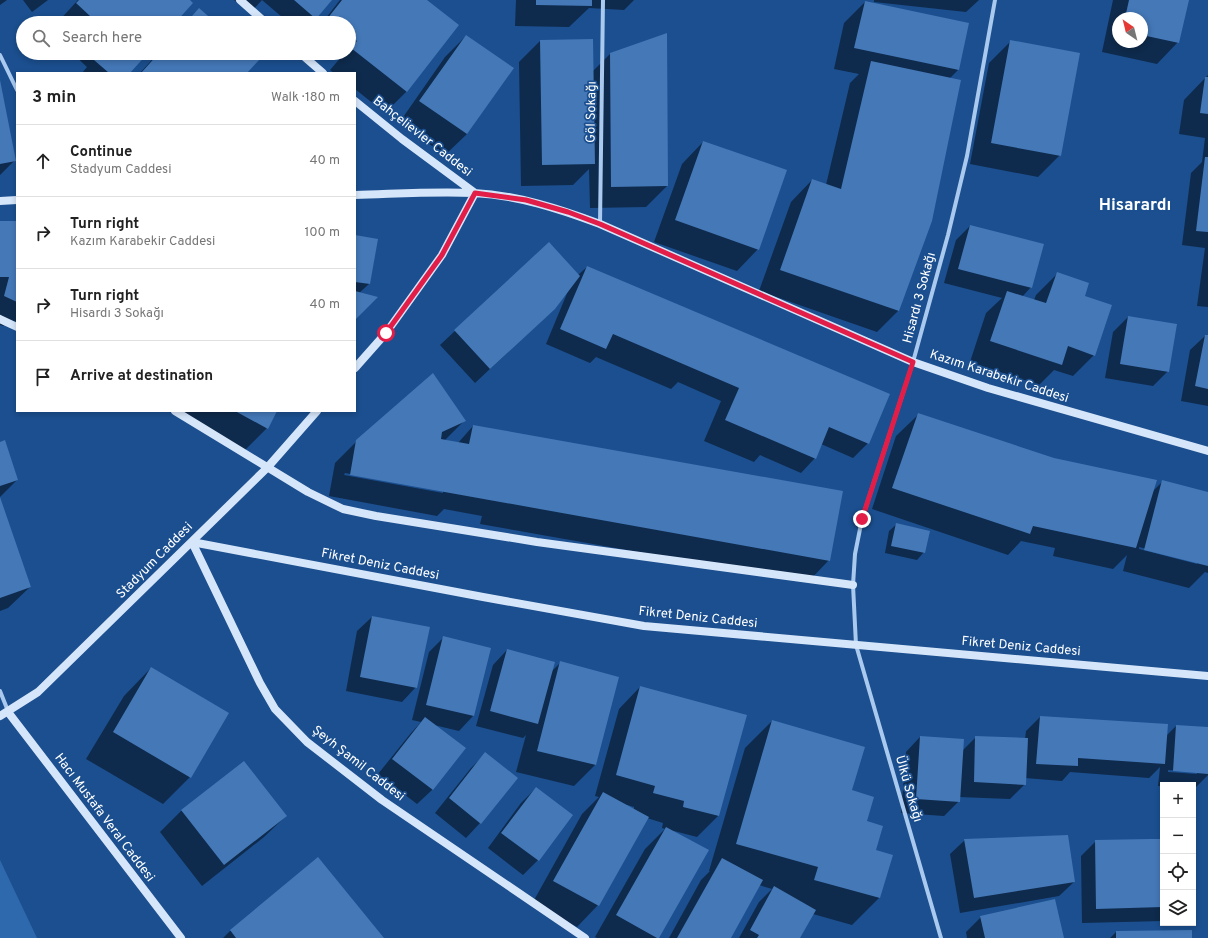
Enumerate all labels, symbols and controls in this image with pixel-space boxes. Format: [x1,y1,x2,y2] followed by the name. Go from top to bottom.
[1112,12,1148,48] north arrow
[16,16,356,60] search box
[30,27,52,49] icon: search
[62,29,142,48] text: Search here
[583,81,601,143] street label: Göl Sokağı
[32,87,76,109] text: 3 min
[271,90,340,106] text: Walk · 180 m
[369,93,475,181] street label: Bahçelievler Caddesi
[70,143,132,162] text: Continue
[32,150,54,172] icon: ahead
[310,153,340,169] text: 40 m
[70,162,171,178] text: Stadyum Caddesi
[1099,195,1171,217] district label: Hisarardı
[70,215,139,234] text: Turn right
[32,222,54,244] icon: right
[304,225,340,241] text: 100 m
[70,234,215,250] text: Kazım Karabekir Caddesi
[900,251,940,345] street label: Hisardı 3 Sokağı
[70,287,139,306] text: Turn right
[32,294,54,316] icon: right
[310,297,340,313] text: 40 m
[70,306,164,322] text: Hisardı 3 Sokağı
[377,324,395,342] route start
[927,347,1071,407] street label: Kazım Karabekir Caddesi
[32,366,54,388] icon: arrive
[70,367,213,386] text: Arrive at destination
[853,510,871,528] route end
[113,519,197,603] street label: Stadyum Caddesi
[320,546,440,584] street label: Fikret Deniz Caddesi
[638,604,758,632] street label: Fikret Deniz Caddesi
[961,634,1081,660] street label: Fikret Deniz Caddesi
[308,723,408,805] street label: Şeyh Şamil Caddesi
[51,751,157,885] street label: Hacı Mustafa Veral Caddesi
[891,753,927,824] street label: Ülkü Sokağı
[1160,782,1196,926] map controls
[1160,782,1196,818] button: +
[1160,818,1196,854] button: −
[1160,854,1196,890] button: locate
[1160,890,1196,926] button: layers

